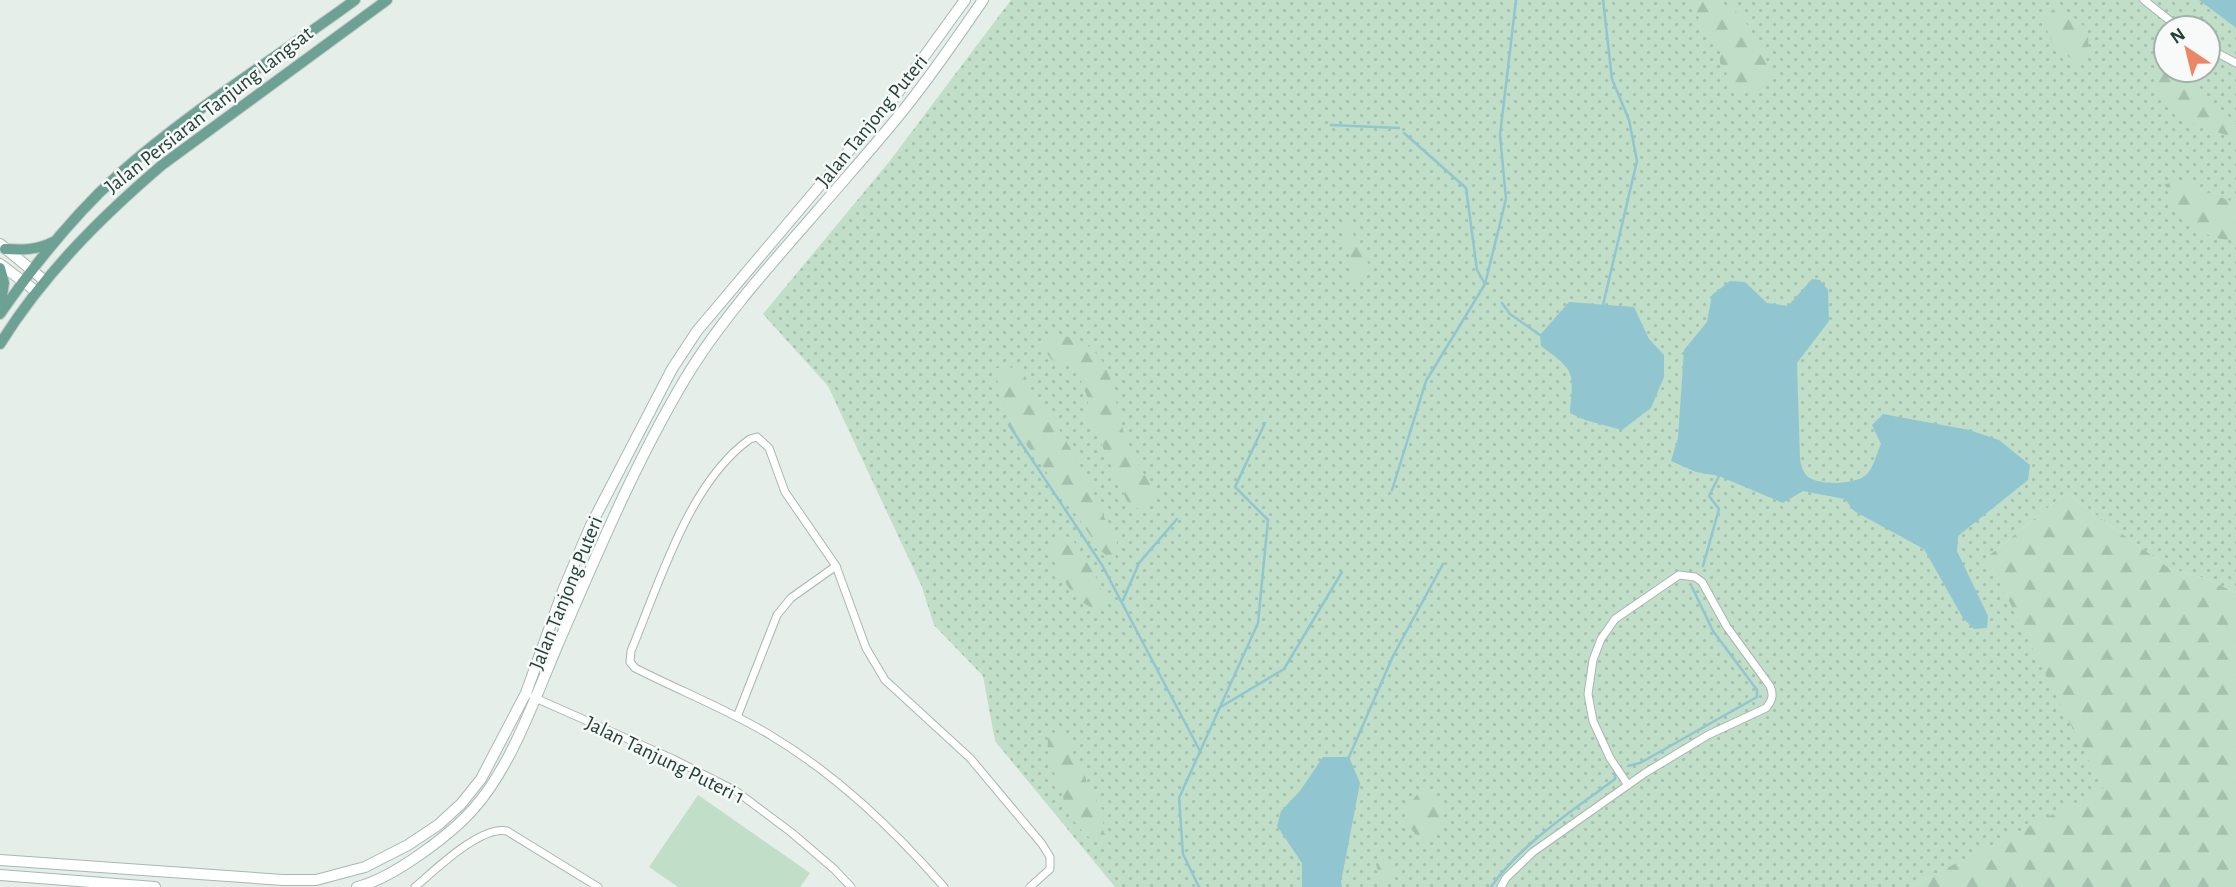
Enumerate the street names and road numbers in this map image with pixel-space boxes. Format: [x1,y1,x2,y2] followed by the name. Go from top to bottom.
[101,22,317,197] street label: Jalan Persiaran Tanjung Langsat
[812,51,932,191] street label: Jalan Tanjong Puteri
[526,513,606,673] street label: Jalan Tanjong Puteri
[582,712,748,808] street label: Jalan Tanjung Puteri 1

